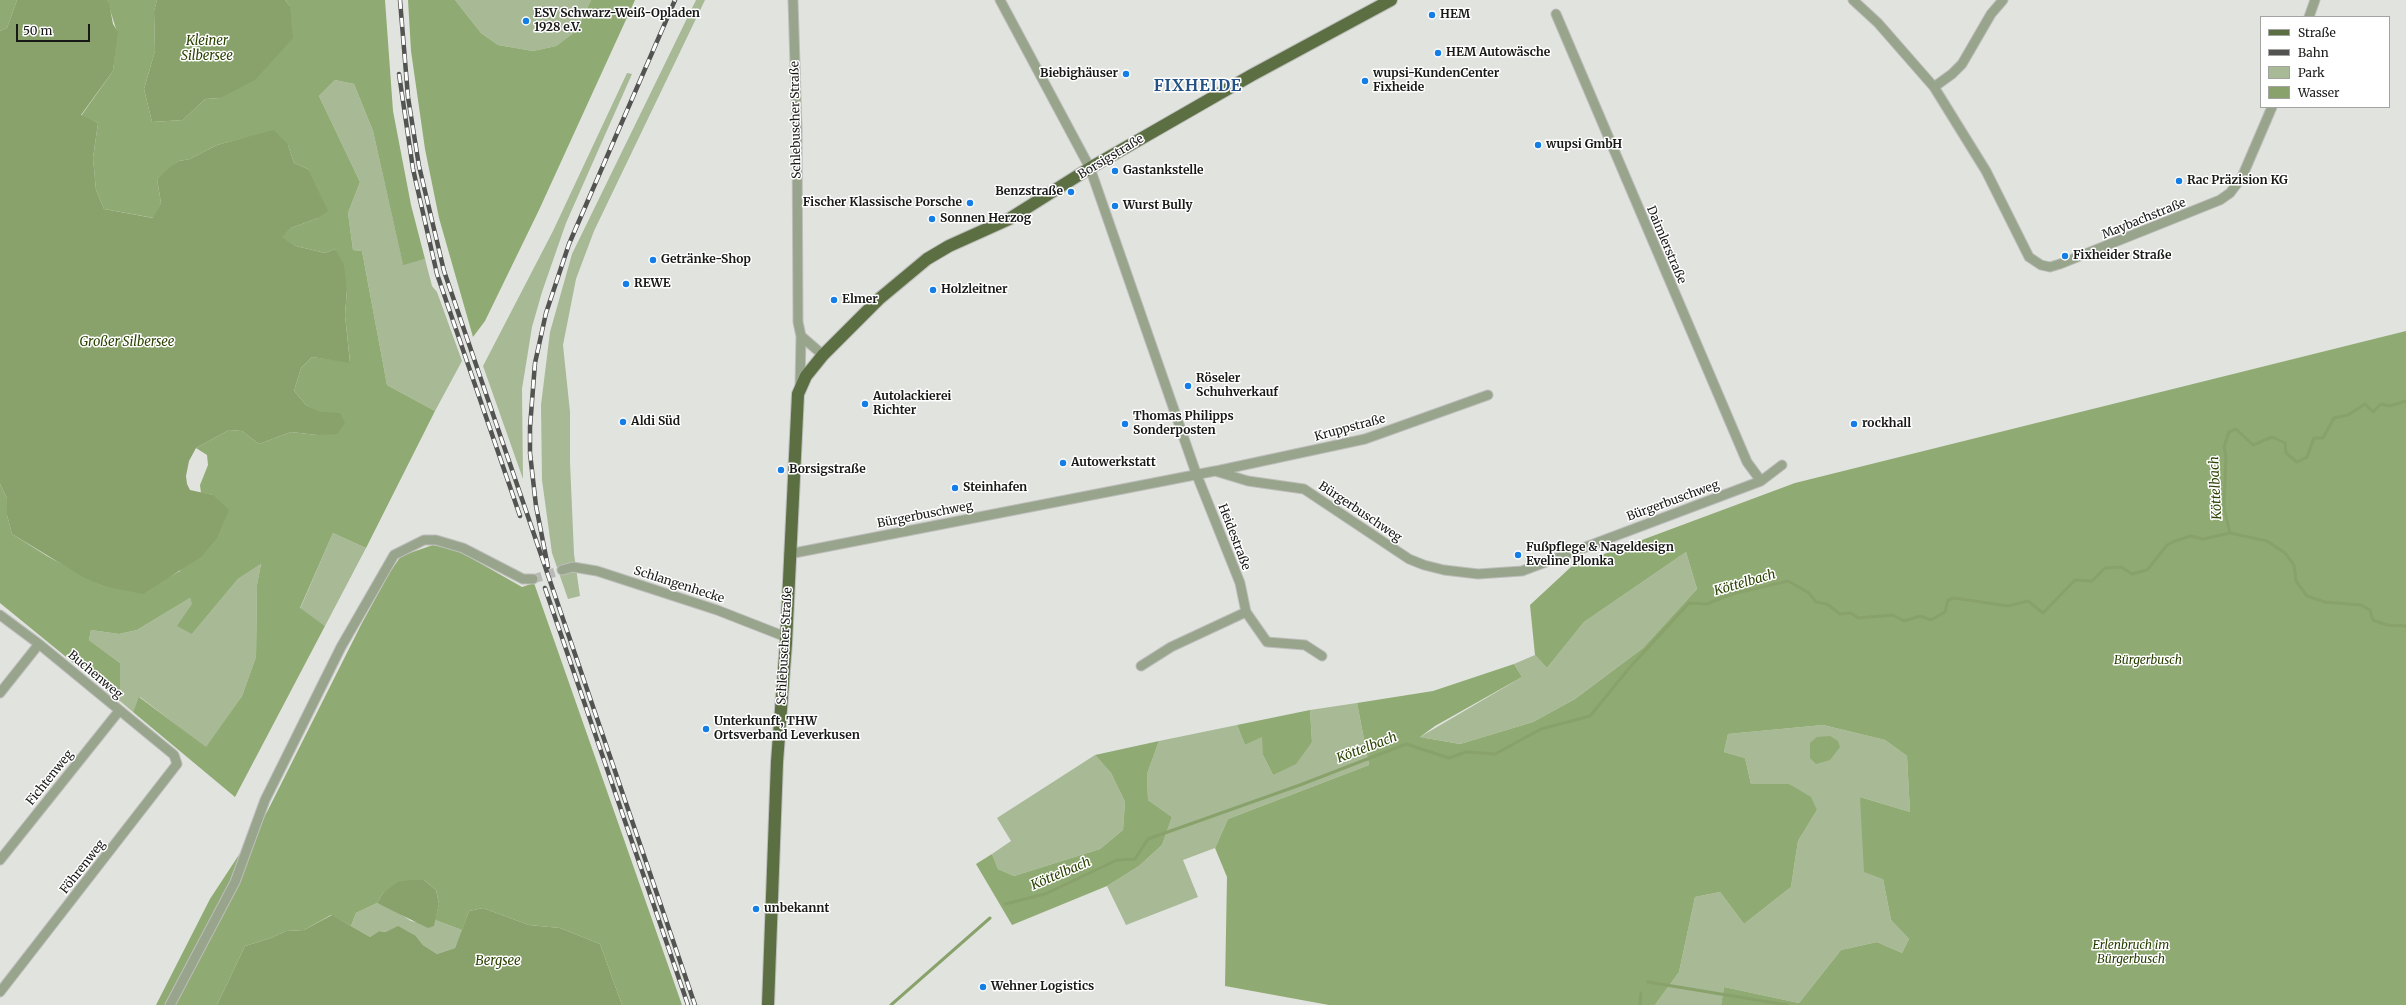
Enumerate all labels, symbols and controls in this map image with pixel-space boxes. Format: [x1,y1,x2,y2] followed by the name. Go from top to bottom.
[534,7,700,35] place label: ESV Schwarz-Weiß-Opladen 1928 e.V.
[1440,8,1470,22] place label: HEM
[1427,10,1437,20] marker: HEM
[18,16,92,42] scale bar
[521,16,531,26] marker: ESV Schwarz-Weiß-Opladen 1928 e.V.
[2260,16,2390,108] legend
[23,23,52,38] text: 50 m
[2298,25,2336,40] text: Straße
[181,33,233,64] water label: Kleiner Silbersee
[2298,45,2329,60] text: Bahn
[1446,46,1550,60] place label: HEM Autowäsche
[1433,48,1443,58] marker: HEM Autowäsche
[788,61,804,179] street label: Schlebuscher Straße
[2298,65,2325,80] text: Park
[1040,67,1118,81] place label: Biebighäuser
[1373,67,1499,95] place label: wupsi-KundenCenter Fixheide
[1121,69,1131,79] marker: Biebighäuser
[1154,76,1242,96] district label: FIXHEIDE
[1360,76,1370,86] marker: wupsi-KundenCenter Fixheide
[2298,85,2339,100] text: Wasser
[1076,132,1146,182] street label: Borsigstraße
[1546,138,1622,152] place label: wupsi GmbH
[1533,140,1543,150] marker: wupsi GmbH
[1123,164,1204,178] place label: Gastankstelle
[1110,166,1120,176] marker: Gastankstelle
[2187,174,2288,188] place label: Rac Präzision KG
[2174,176,2184,186] marker: Rac Präzision KG
[995,185,1063,199] place label: Benzstraße
[1066,187,1076,197] marker: Benzstraße
[803,196,962,210] place label: Fischer Klassische Porsche
[2100,196,2188,242] street label: Maybachstraße
[965,198,975,208] marker: Fischer Klassische Porsche
[1123,199,1193,213] place label: Wurst Bully
[1110,201,1120,211] marker: Wurst Bully
[1643,204,1689,286] street label: Daimlerstraße
[940,212,1031,226] place label: Sonnen Herzog
[927,214,937,224] marker: Sonnen Herzog
[2073,249,2171,263] place label: Fixheider Straße
[2060,251,2070,261] marker: Fixheider Straße
[661,253,751,267] place label: Getränke-Shop
[648,255,658,265] marker: Getränke-Shop
[634,277,671,291] place label: REWE
[621,279,631,289] marker: REWE
[941,283,1008,297] place label: Holzleitner
[928,285,938,295] marker: Holzleitner
[842,293,878,307] place label: Elmer
[829,295,839,305] marker: Elmer
[80,334,174,350] water label: Großer Silbersee
[1196,372,1278,400] place label: Röseler Schuhverkauf
[1183,381,1193,391] marker: Röseler Schuhverkauf
[873,390,951,418] place label: Autolackierei Richter
[860,399,870,409] marker: Autolackierei Richter
[1133,410,1234,438] place label: Thomas Philipps Sonderposten
[1313,412,1387,444] street label: Kruppstraße
[631,415,680,429] place label: Aldi Süd
[618,417,628,427] marker: Aldi Süd
[1862,417,1911,431] place label: rockhall
[1120,419,1130,429] marker: Thomas Philipps Sonderposten
[1849,419,1859,429] marker: rockhall
[1071,456,1156,470] place label: Autowerkstatt
[2207,456,2225,520] water label: Köttelbach
[1058,458,1068,468] marker: Autowerkstatt
[789,463,866,477] place label: Borsigstraße
[776,465,786,475] marker: Borsigstraße
[1625,478,1721,524] street label: Bürgerbuschweg
[1316,479,1404,545] street label: Bürgerbuschweg
[963,481,1027,495] place label: Steinhafen
[950,483,960,493] marker: Steinhafen
[876,499,974,531] street label: Bürgerbuschweg
[1215,502,1253,572] street label: Heidestraße
[1526,541,1674,569] place label: Fußpflege & Nageldesign Eveline Plonka
[1513,550,1523,560] marker: Fußpflege & Nageldesign Eveline Plonka
[632,564,726,606] street label: Schlangenhecke
[1712,567,1778,599] water label: Köttelbach
[775,587,795,705] street label: Schlebuscher Straße
[65,648,125,702] street label: Buchenweg
[2114,654,2182,668] park label: Bürgerbusch
[714,715,860,743] place label: Unterkunft, THW Ortsverband Leverkusen
[701,724,711,734] marker: Unterkunft, THW Ortsverband Leverkusen
[1335,729,1399,767] water label: Köttelbach
[23,748,77,808] street label: Fichtenweg
[57,837,109,897] street label: Föhrenweg
[1029,854,1093,894] water label: Köttelbach
[764,902,829,916] place label: unbekannt
[751,904,761,914] marker: unbekannt
[2093,939,2169,967] park label: Erlenbruch im Bürgerbusch
[475,953,521,969] water label: Bergsee
[991,980,1094,994] place label: Wehner Logistics
[978,982,988,992] marker: Wehner Logistics

